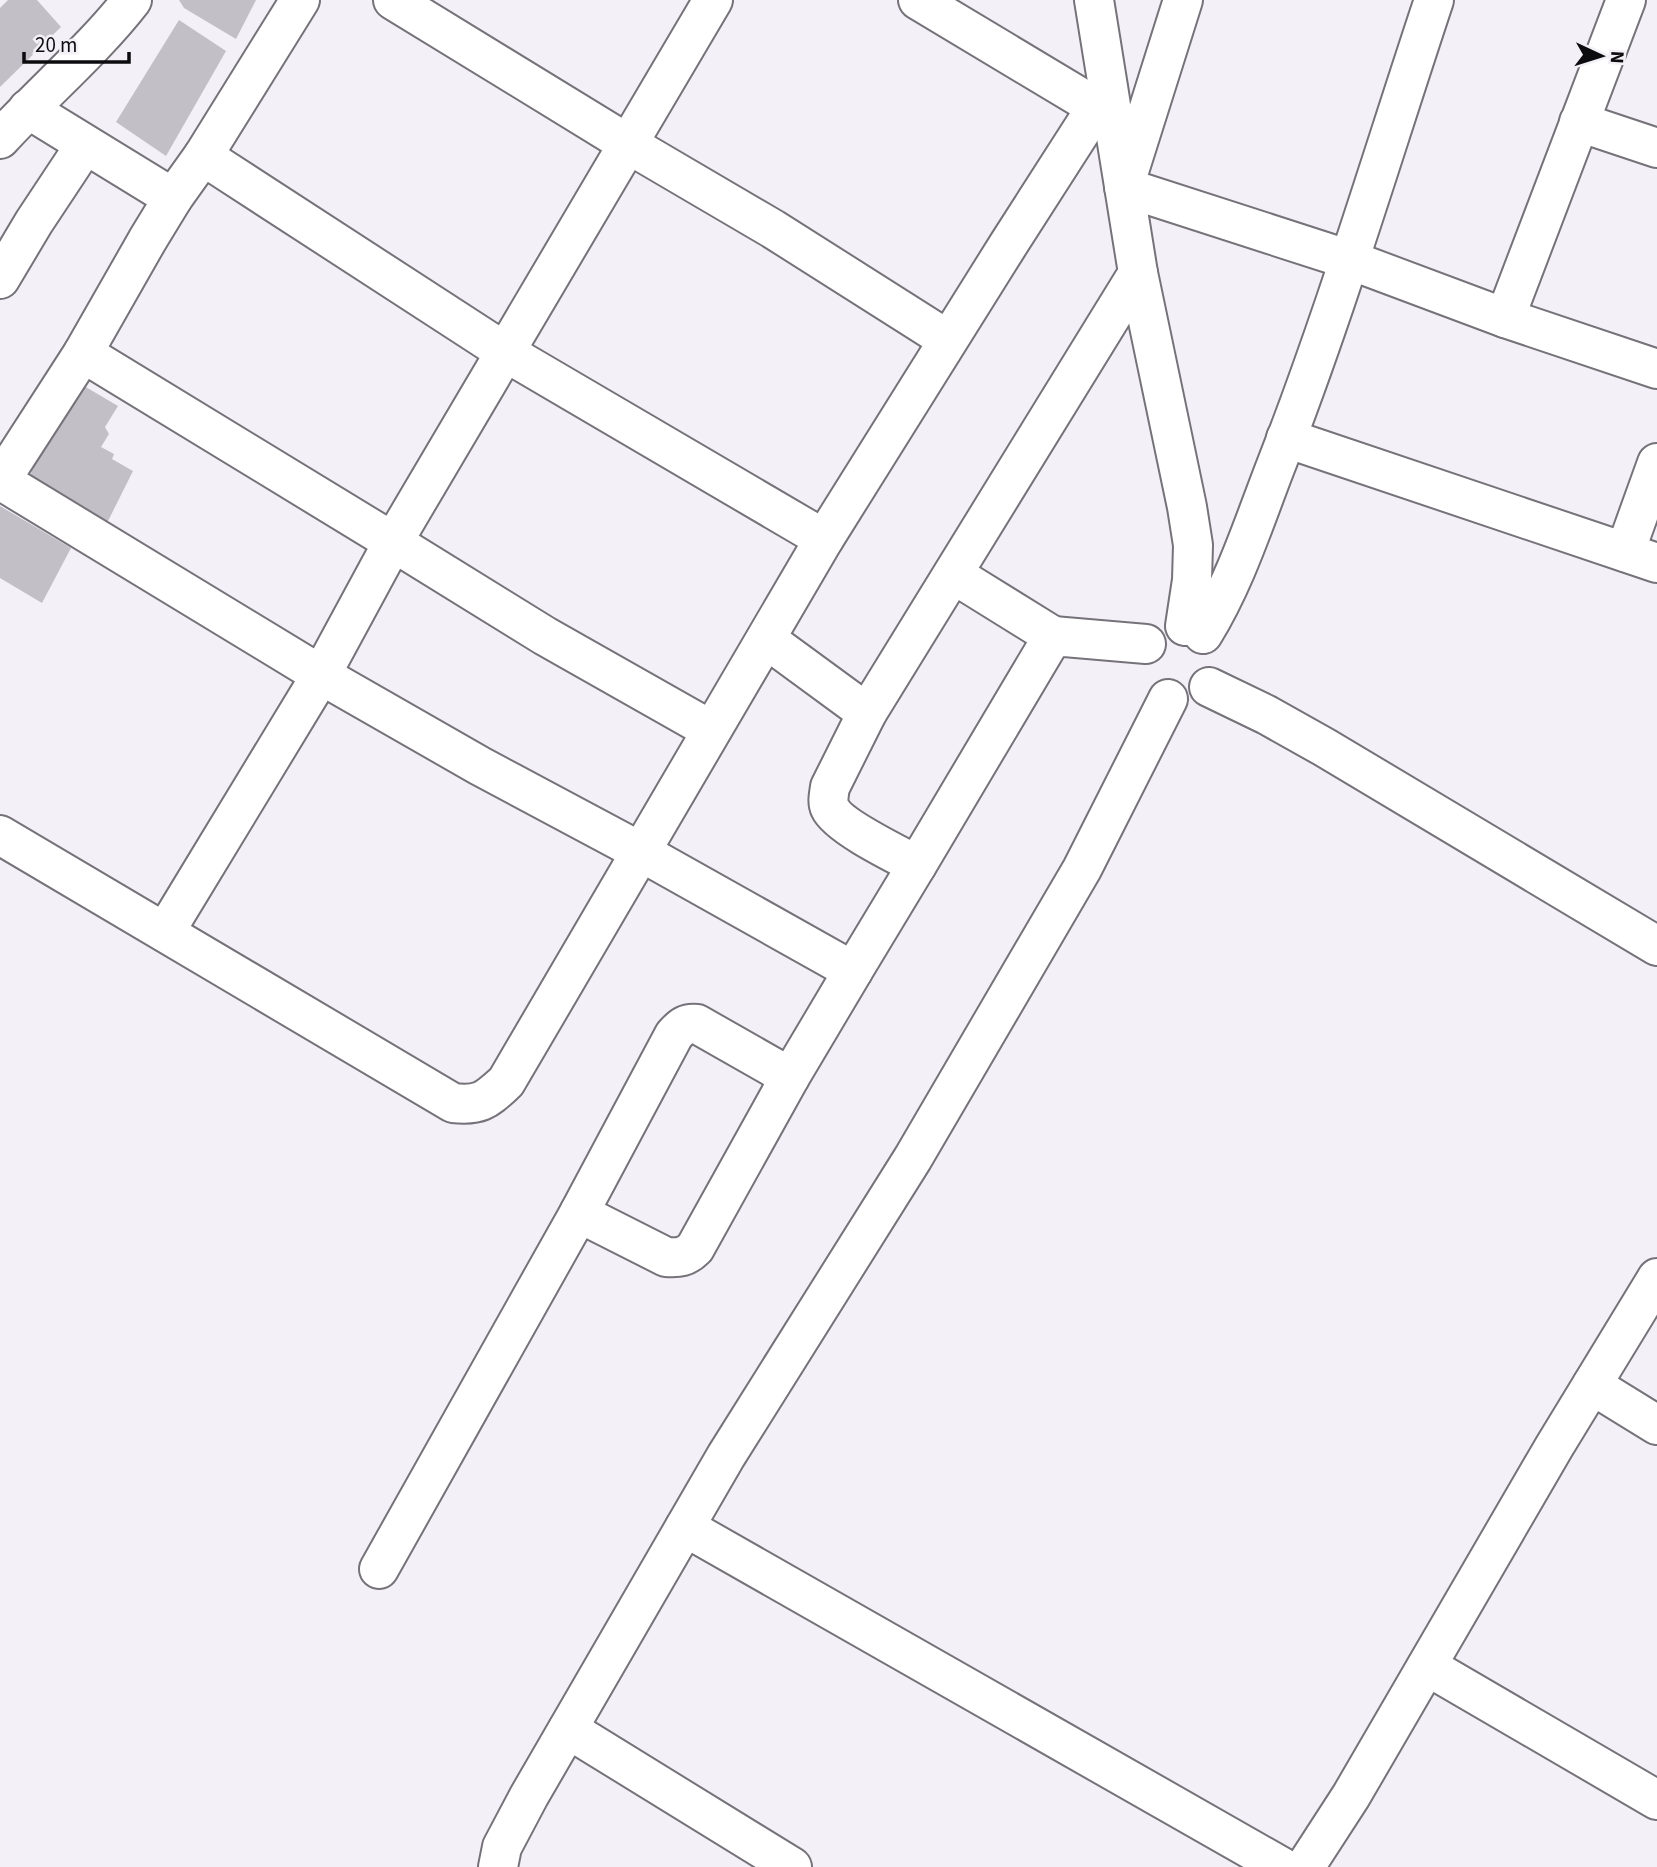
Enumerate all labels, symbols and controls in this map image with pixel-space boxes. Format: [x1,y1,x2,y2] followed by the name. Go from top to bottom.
[24,21,130,65] scale bar
[1566,21,1636,91] north arrow
[35,30,77,60] text: 20 m
[1603,50,1630,64] text: N

